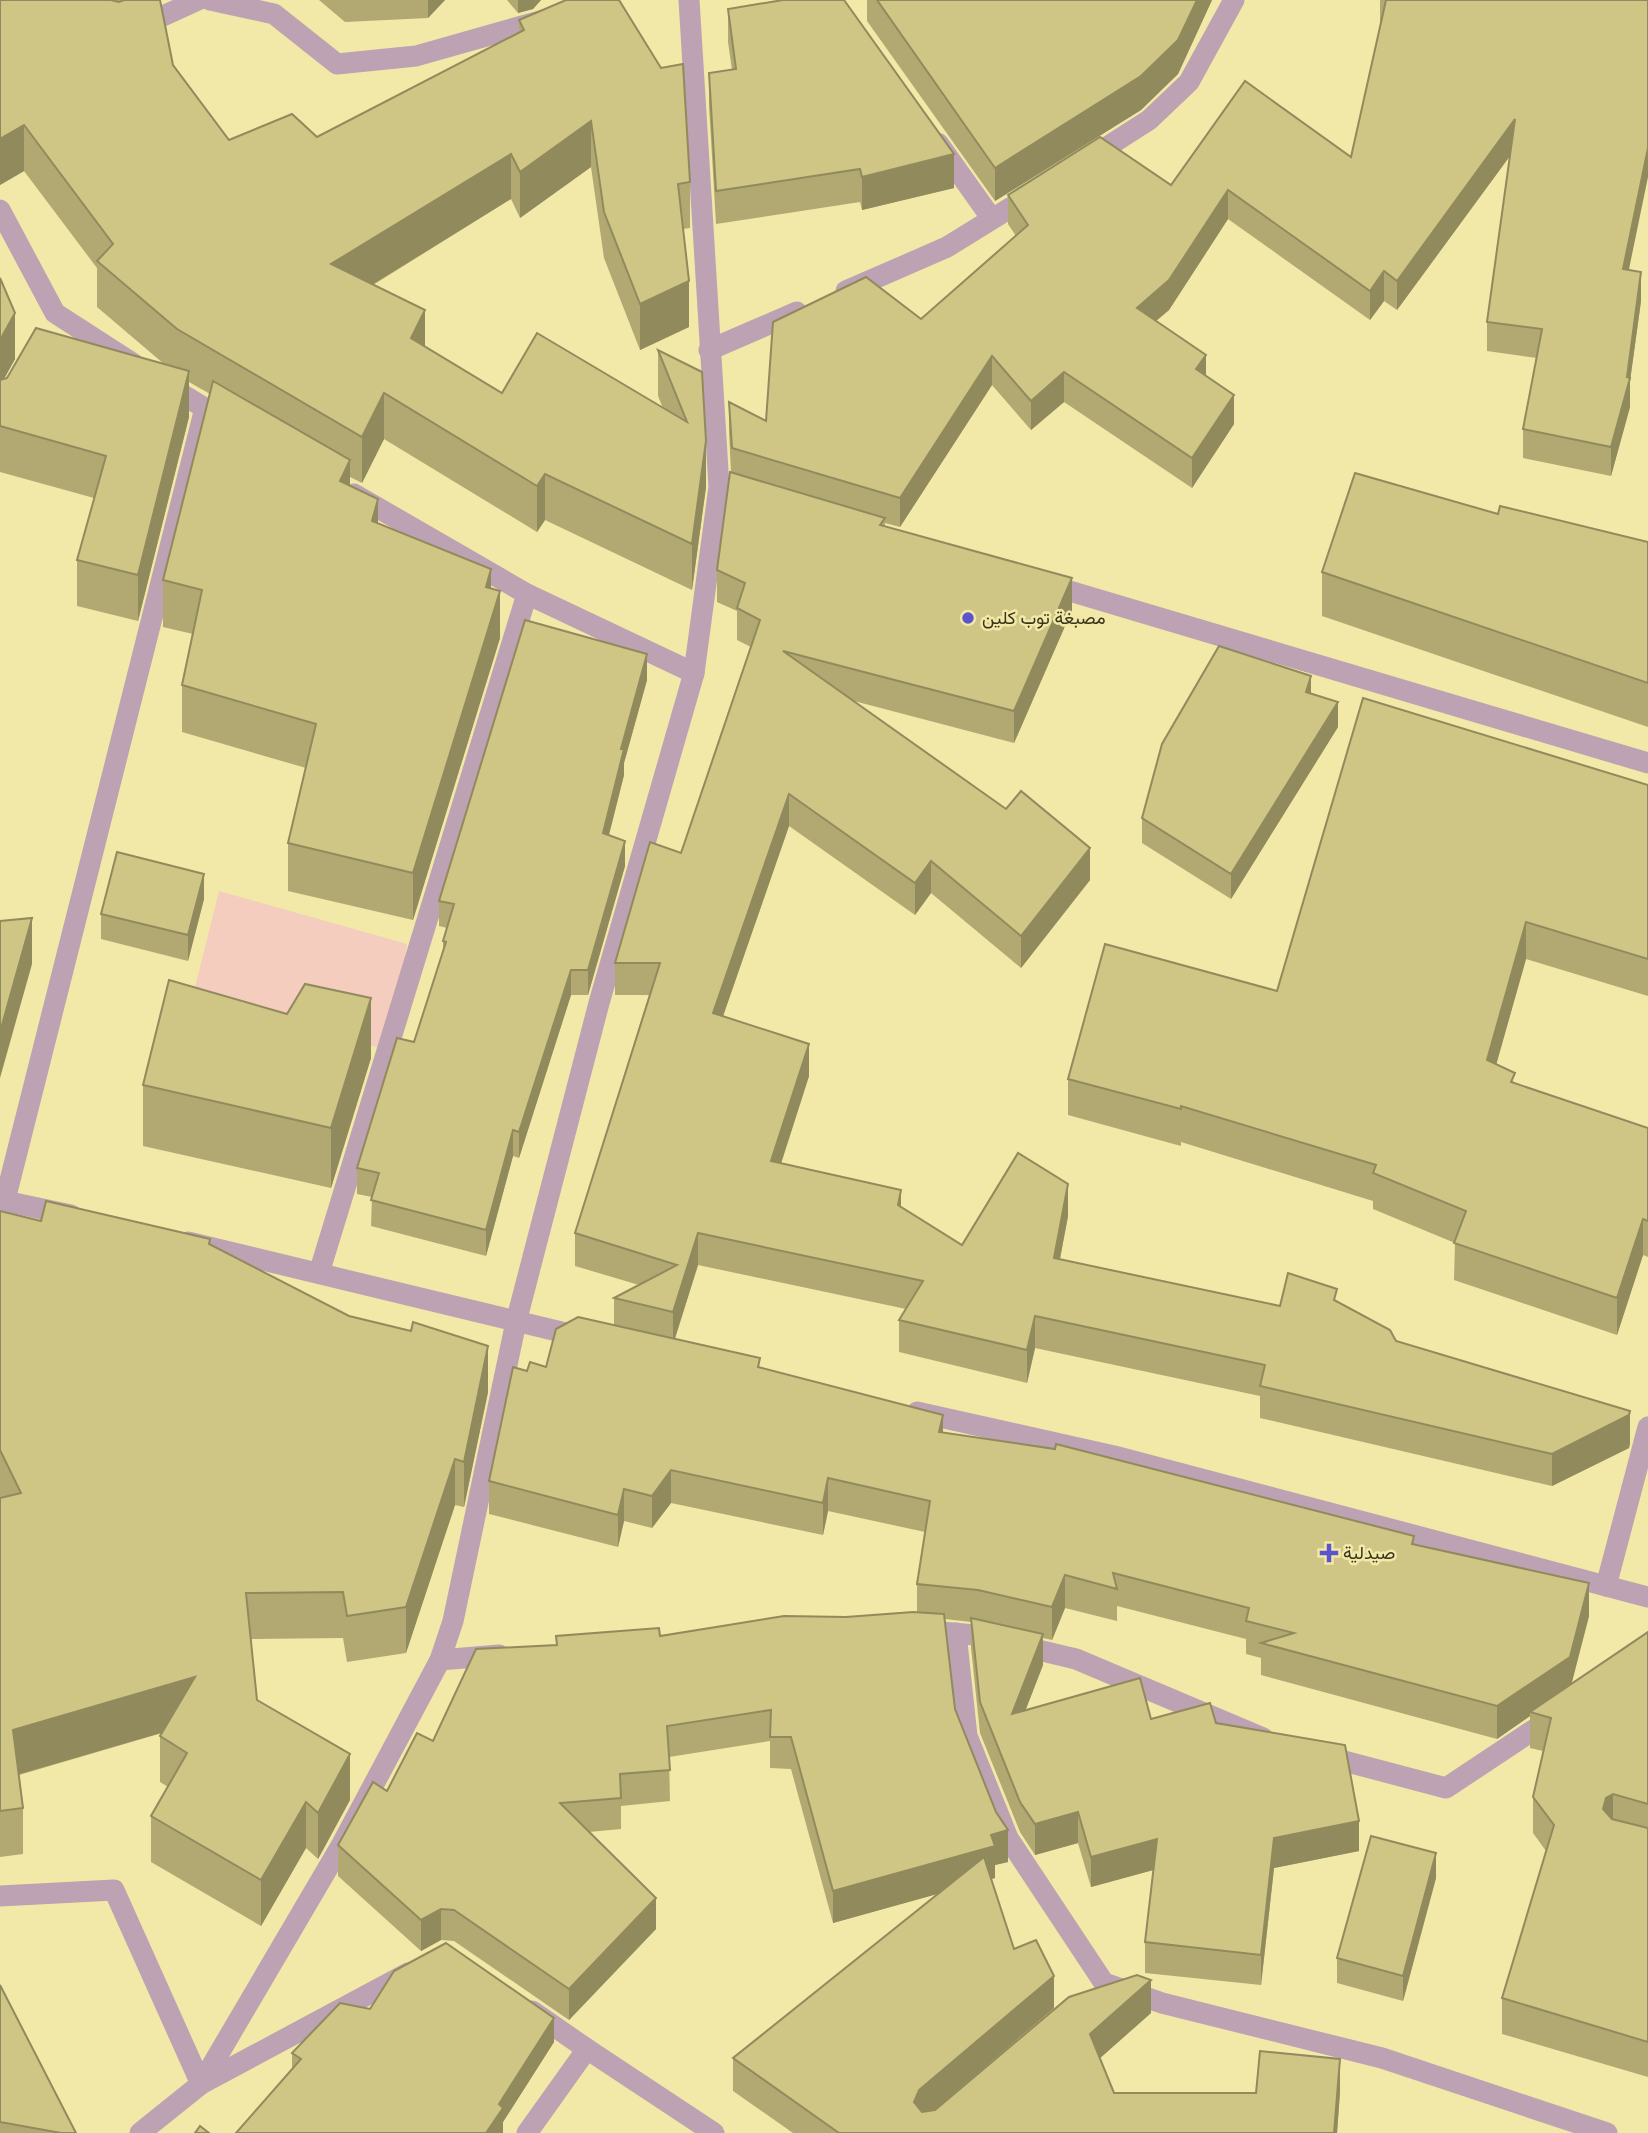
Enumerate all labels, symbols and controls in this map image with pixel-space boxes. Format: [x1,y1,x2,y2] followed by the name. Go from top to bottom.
[982,607,1106,629] place label: مصبغة توب كلين
[960,610,976,626] marker: مصبغة توب كلين
[1343,1542,1395,1564] place label: صيدلية
[1321,1545,1337,1561] marker: صيدلية

